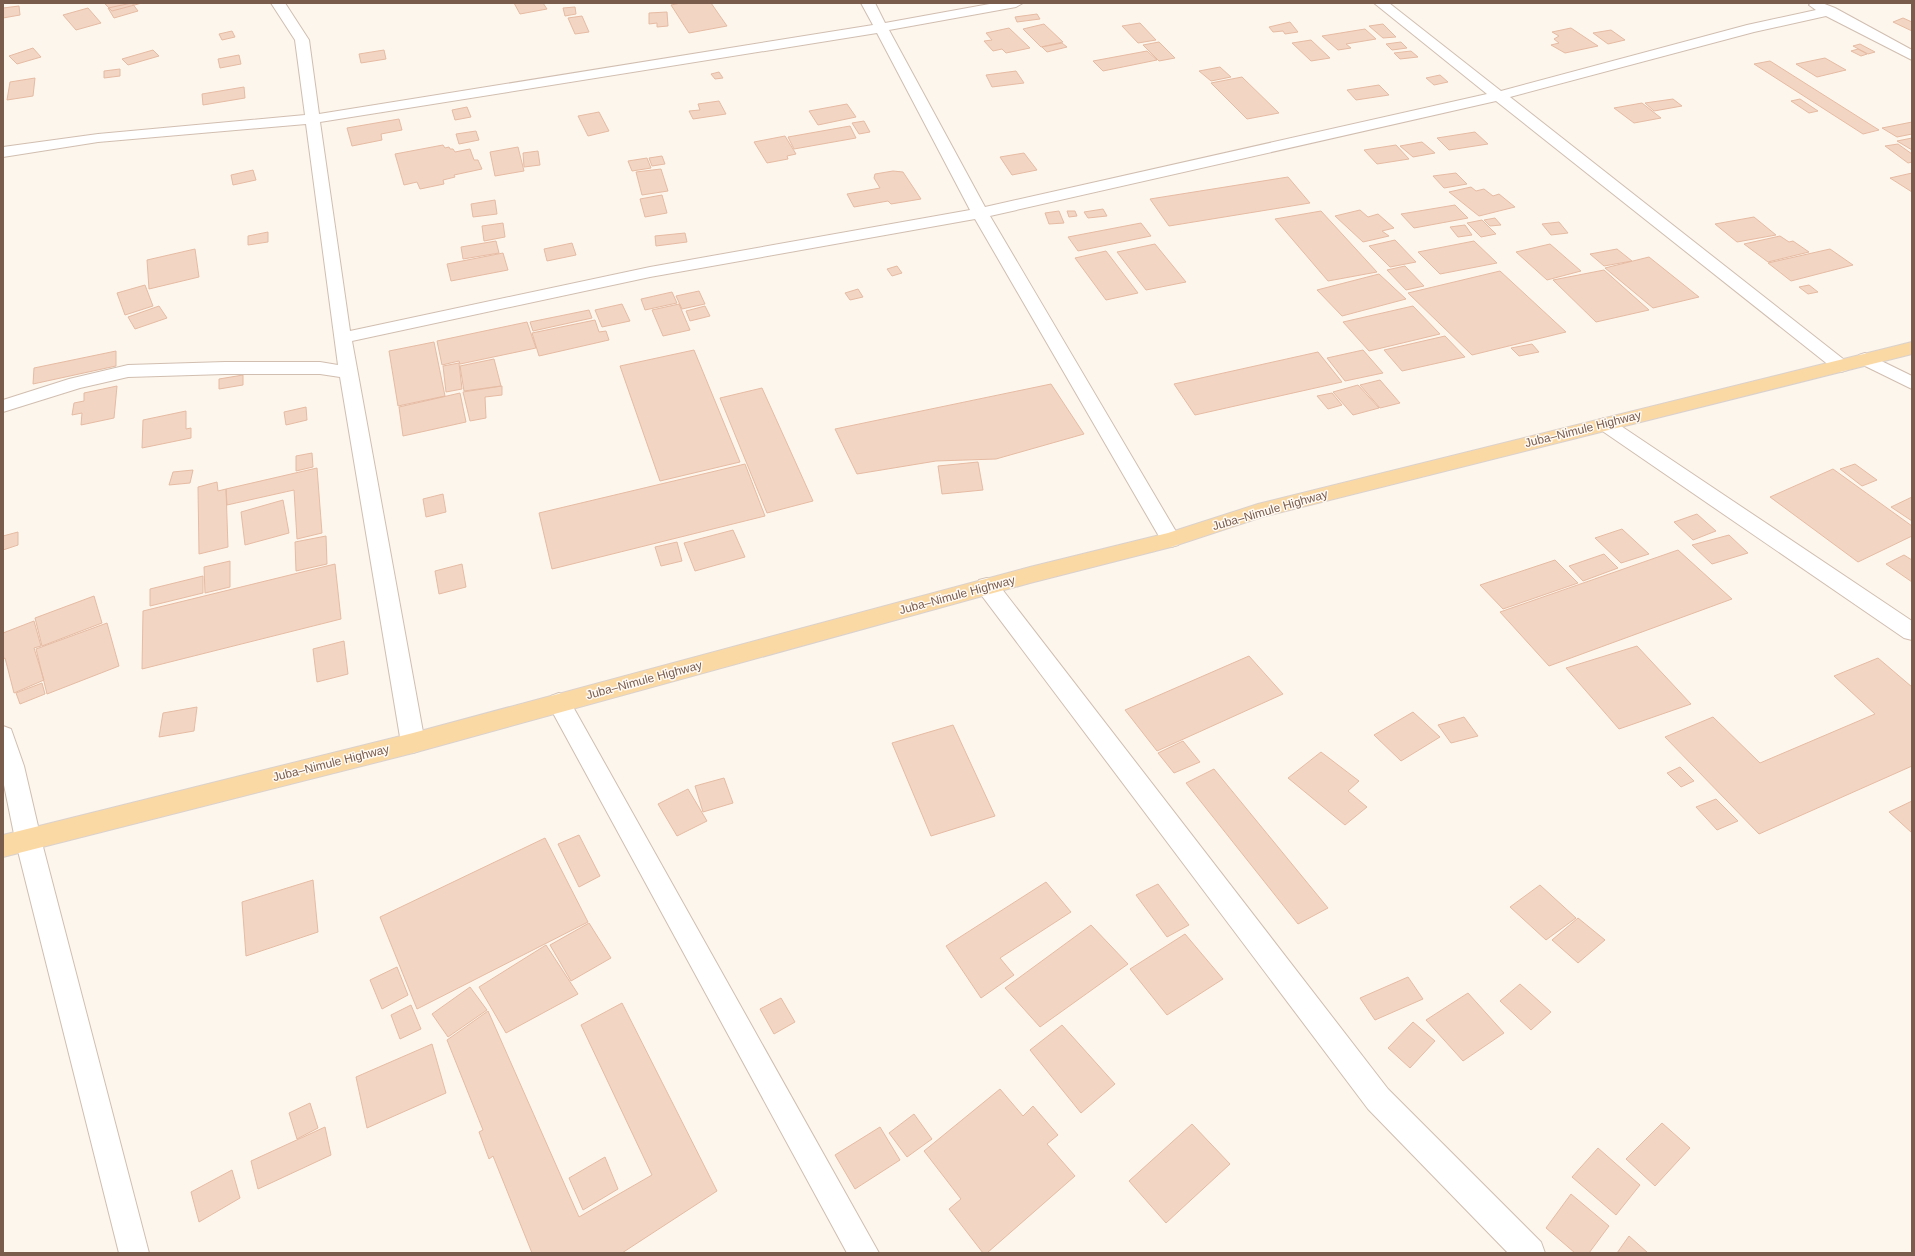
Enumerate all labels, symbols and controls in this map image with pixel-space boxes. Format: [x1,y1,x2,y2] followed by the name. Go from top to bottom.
[1523,408,1643,450] street label: Juba–Nimule Highway
[1211,487,1329,533] street label: Juba–Nimule Highway
[898,573,1016,617] street label: Juba–Nimule Highway
[585,658,703,702] street label: Juba–Nimule Highway
[271,742,391,784] street label: Juba–Nimule Highway

